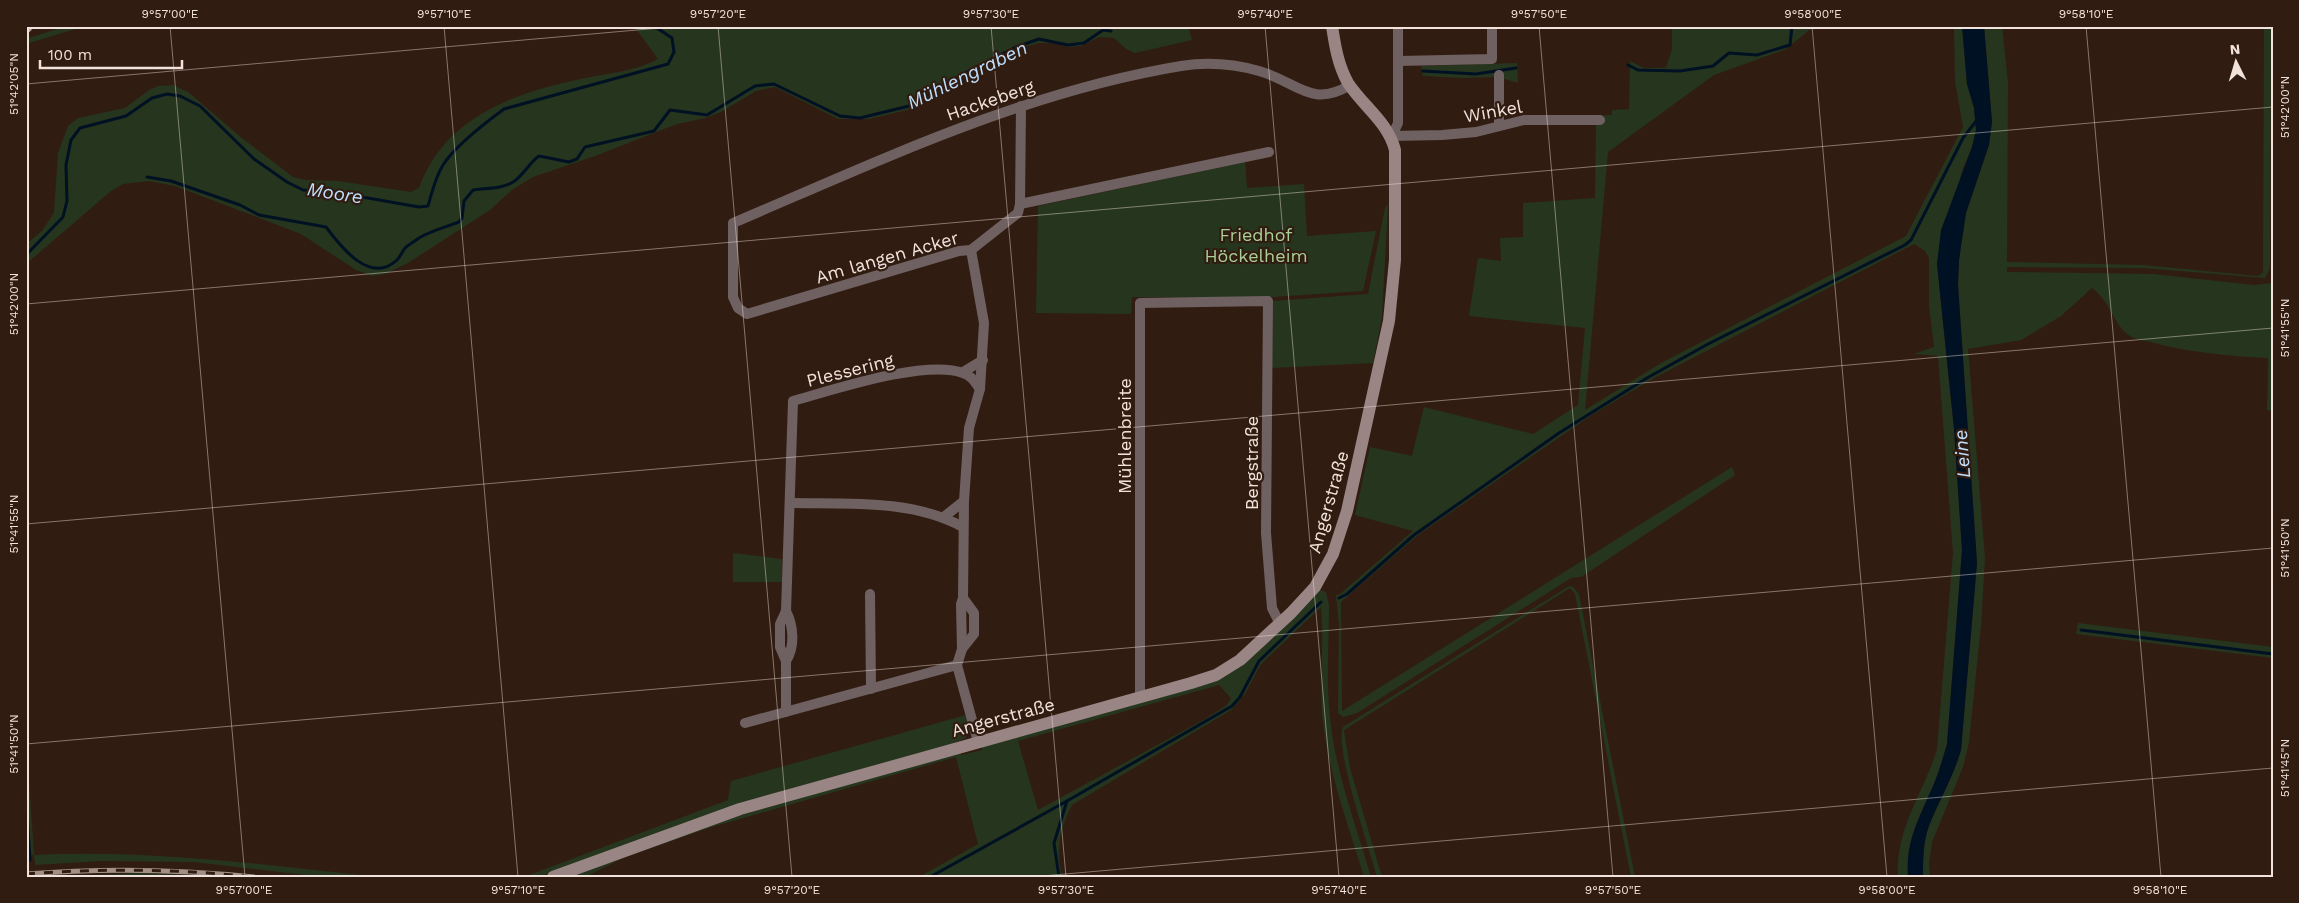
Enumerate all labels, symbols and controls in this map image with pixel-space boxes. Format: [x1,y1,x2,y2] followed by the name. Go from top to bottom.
[142,7,199,21] text: 9°57'00"E
[417,7,471,21] text: 9°57'10"E
[690,7,747,21] text: 9°57'20"E
[963,7,1020,21] text: 9°57'30"E
[1237,7,1293,21] text: 9°57'40"E
[1511,7,1568,21] text: 9°57'50"E
[1784,7,1842,21] text: 9°58'00"E
[2059,7,2114,21] text: 9°58'10"E
[903,36,1031,114] water label: Mühlengraben
[40,38,182,70] scale bar
[2212,38,2262,88] north arrow
[2229,41,2241,57] text: N
[48,46,92,64] text: 100 m
[7,53,21,115] text: 51°42'05"N
[943,75,1037,125] street label: Hackeberg
[2278,76,2292,138] text: 51°42'00"N
[1462,95,1524,126] street label: Winkel
[305,177,365,209] water label: Moore
[1204,224,1308,266] park label: Friedhof Höckelheim
[813,227,961,287] street label: Am langen Acker
[7,273,21,335] text: 51°42'00"N
[2278,298,2292,358] text: 51°41'55"N
[804,349,896,391] street label: Plessering
[1114,378,1135,494] street label: Mühlenbreite
[1241,416,1262,510] street label: Bergstraße
[1949,429,1975,479] water label: Leine
[1303,448,1353,556] street label: Angerstraße
[7,494,21,554] text: 51°41'55"N
[2278,518,2292,578] text: 51°41'50"N
[949,693,1057,741] street label: Angerstraße
[7,714,21,774] text: 51°41'50"N
[2278,739,2292,797] text: 51°41'45"N
[216,883,273,897] text: 9°57'00"E
[491,883,545,897] text: 9°57'10"E
[764,883,821,897] text: 9°57'20"E
[1038,883,1095,897] text: 9°57'30"E
[1311,883,1367,897] text: 9°57'40"E
[1585,883,1642,897] text: 9°57'50"E
[1858,883,1916,897] text: 9°58'00"E
[2133,883,2188,897] text: 9°58'10"E

